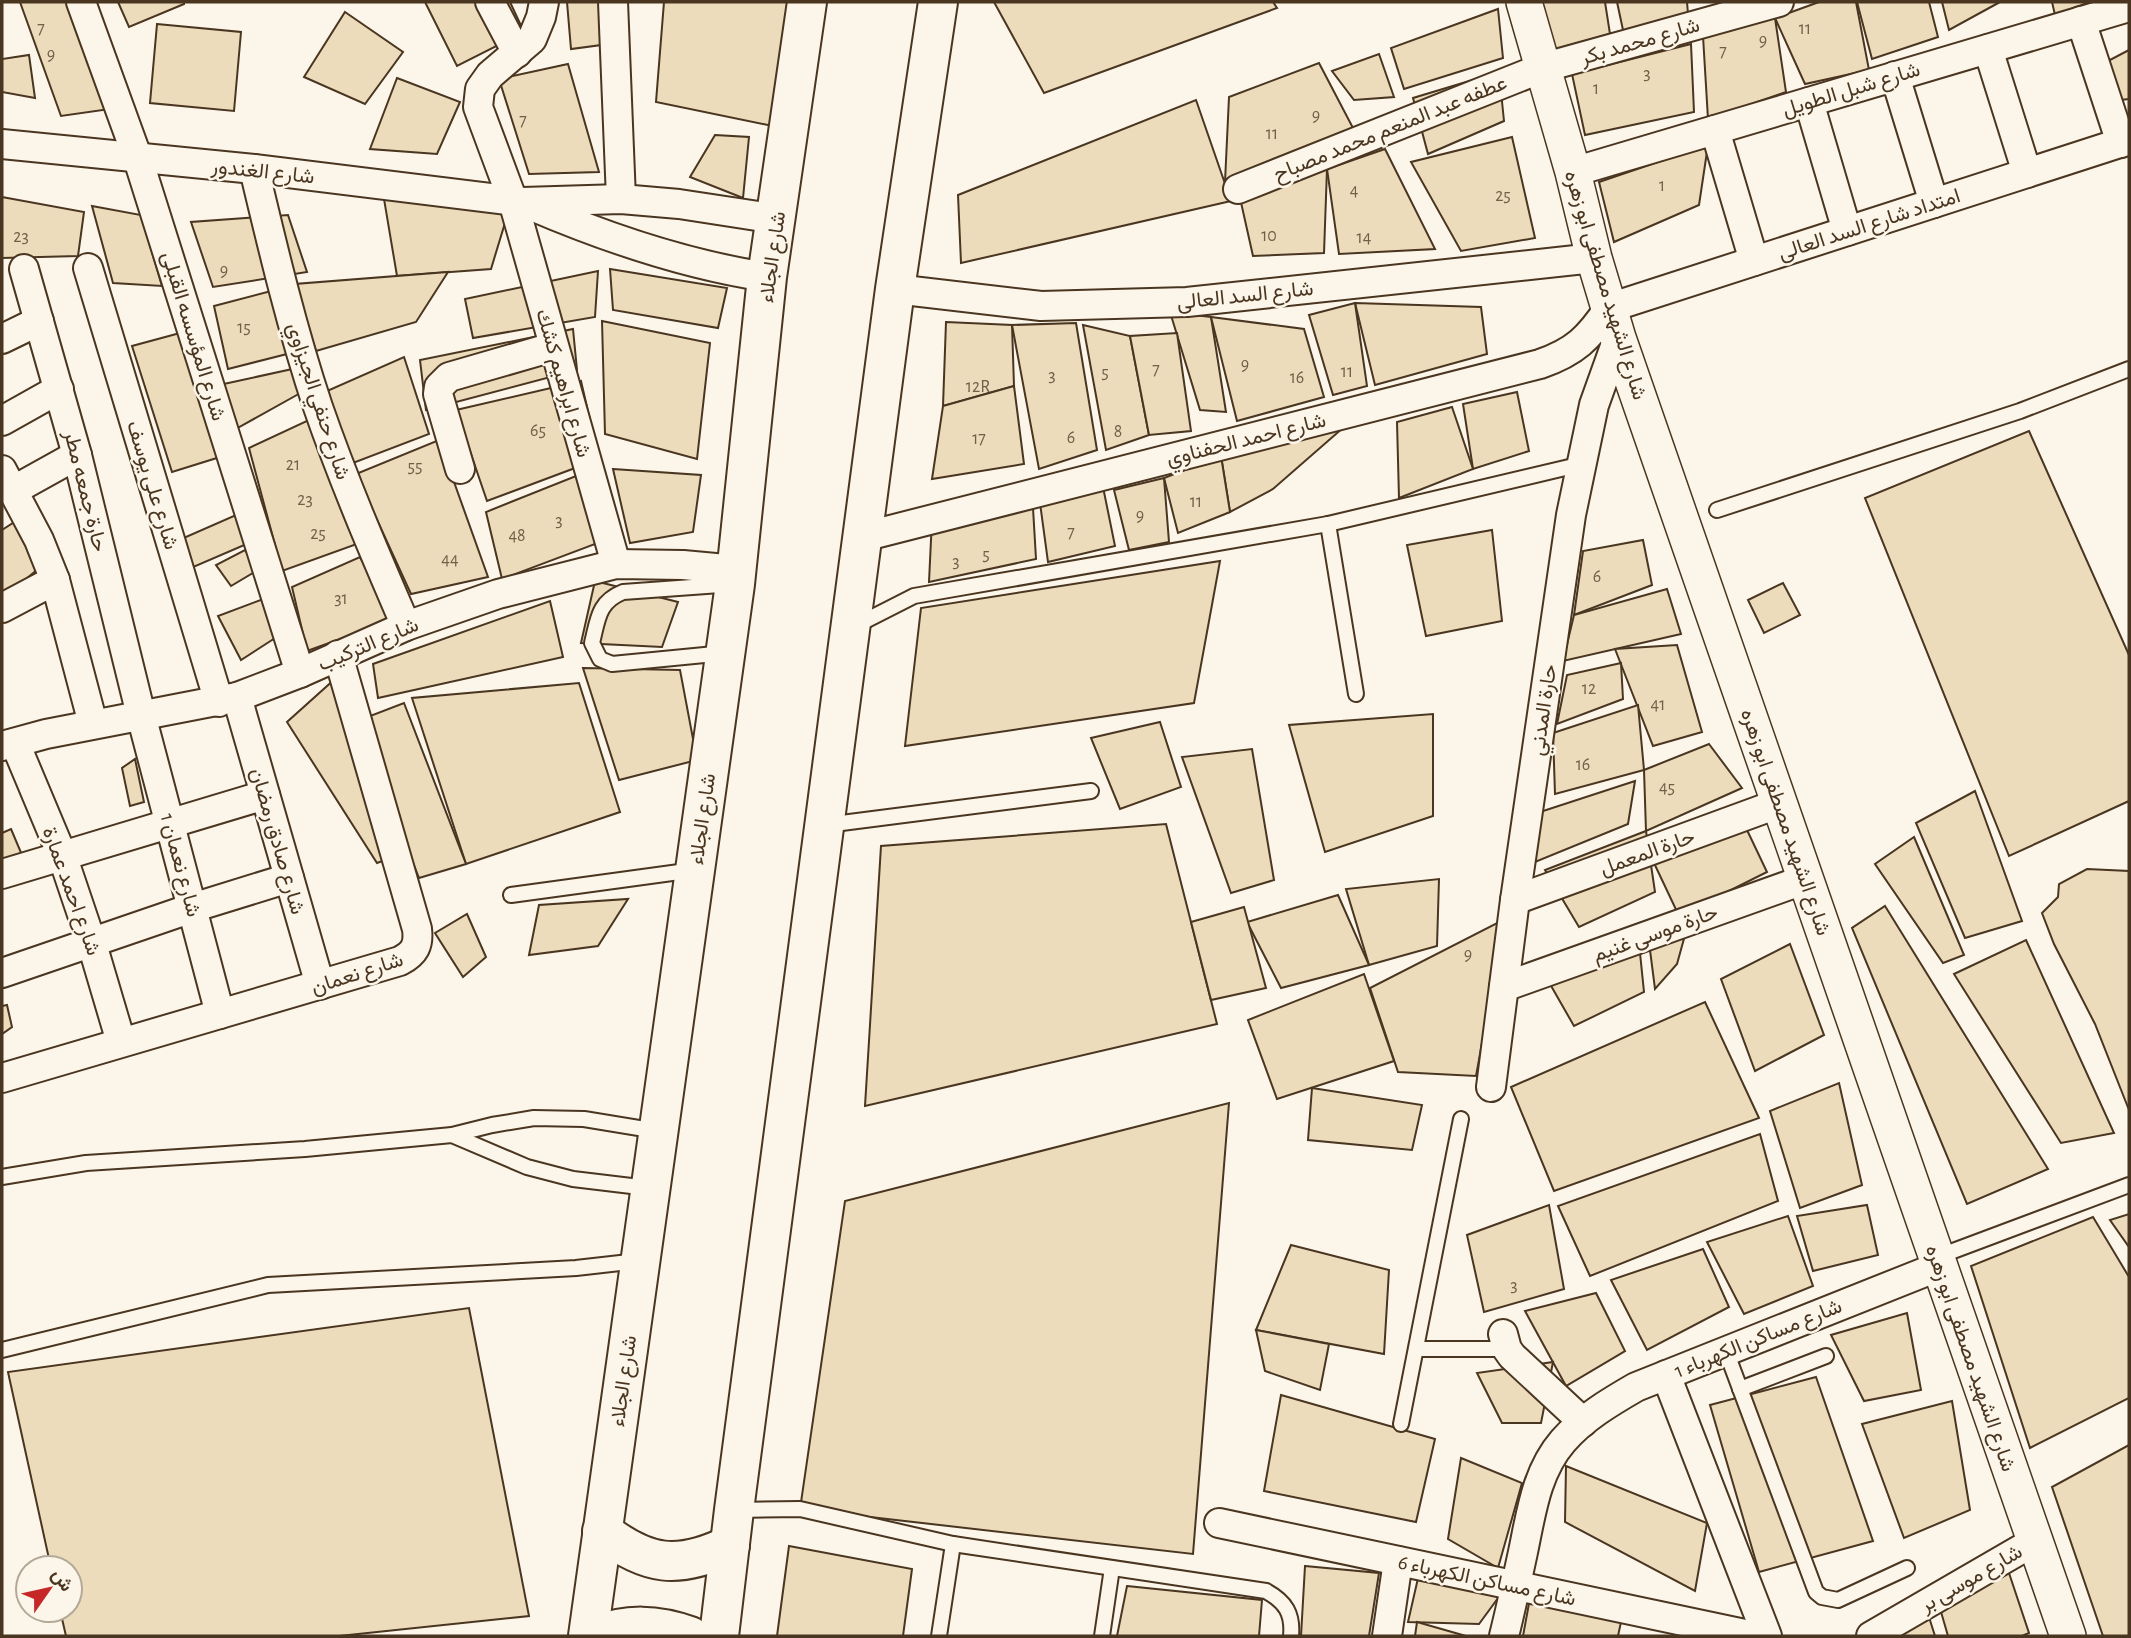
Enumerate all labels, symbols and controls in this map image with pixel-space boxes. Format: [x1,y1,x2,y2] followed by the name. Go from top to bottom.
[1577,14,1703,72] street label: شارع محمد بكر
[37,20,45,38] house number: 7
[1799,20,1811,38] house number: 11
[1759,32,1767,50] house number: 9
[1719,43,1727,61] house number: 7
[47,46,55,64] house number: 9
[1780,59,1923,123] street label: شارع شبل الطويل
[1643,65,1651,83] house number: 3
[1270,72,1511,188] street label: عطفه عبد المنعم محمد مصباح
[1593,80,1599,98] house number: 1
[1312,107,1320,125] house number: 9
[519,112,527,130] house number: 7
[1266,125,1278,143] house number: 11
[209,156,315,190] street label: شارع الغندور
[1558,168,1650,403] street label: شارع الشهيد مصطفى ابو زهره
[1659,177,1665,195] house number: 1
[1350,182,1359,200] house number: 4
[1775,185,1964,267] street label: امتداد شارع السد العالى
[1495,187,1511,205] house number: 25
[756,210,792,305] street label: شارع الجلاء
[1261,227,1277,245] house number: 10
[13,228,29,246] house number: 23
[1357,229,1372,247] house number: 14
[155,249,229,424] street label: شارع المؤسسه القبلى
[220,262,228,280] house number: 9
[1176,278,1315,316] street label: شارع السد العالى
[529,306,595,461] street label: شارع ابراهيم كشك
[237,319,251,337] house number: 15
[278,320,354,484] street label: شارع حنفي الجيزاوي
[1241,356,1249,374] house number: 9
[1152,361,1160,379] house number: 7
[1341,363,1353,381] house number: 11
[1101,364,1109,382] house number: 5
[1048,367,1056,385] house number: 3
[1290,369,1304,387] house number: 16
[966,378,990,396] house number: 12R
[1164,409,1330,475] street label: شارع احمد الحفناوي
[120,418,182,553] street label: شارع على يوسف
[530,422,546,440] house number: 65
[1114,423,1122,441] house number: 8
[58,427,111,554] street label: حارة جمعه مطر
[1067,429,1075,447] house number: 6
[972,430,986,448] house number: 17
[286,456,300,474] house number: 21
[407,458,423,476] house number: 55
[297,491,313,509] house number: 23
[1190,493,1202,511] house number: 11
[1136,507,1144,525] house number: 9
[555,512,563,530] house number: 3
[1067,524,1075,542] house number: 7
[310,525,326,543] house number: 25
[508,527,526,545] house number: 48
[982,546,990,564] house number: 5
[441,551,459,569] house number: 44
[952,553,960,571] house number: 3
[1593,568,1601,586] house number: 6
[334,590,348,608] house number: 31
[315,614,423,678] street label: شارع التركيب
[1527,663,1566,758] street label: حارة المدني
[1582,680,1596,698] house number: 12
[1651,696,1665,714] house number: 41
[1734,706,1834,939] street label: شارع الشهيد مصطفى ابو زهره
[1576,756,1590,774] house number: 16
[244,766,308,918] street label: شارع صادق رمضان
[686,772,722,867] street label: شارع الجلاء
[1659,779,1675,797] house number: 45
[154,811,204,920] street label: شارع نعمان 1
[36,824,105,959] street label: شارع احمد عمارة
[1597,826,1698,881] street label: حارة المعمل
[1590,901,1722,969] street label: حارة موسى غنيم
[1464,946,1472,964] house number: 9
[309,949,407,1001] street label: شارع نعمان
[1919,1242,2019,1475] street label: شارع الشهيد مصطفى ابو زهره
[1510,1277,1518,1295] house number: 3
[1671,1295,1846,1384] street label: شارع مساكن الكهرباء 1
[607,1334,643,1429] street label: شارع الجلاء
[1916,1541,2027,1619] street label: شارع موسى بر
[1395,1551,1578,1613] street label: شارع مساكن الكهرباء 6
[14,1554,84,1624] north arrow
[47,1566,76,1596] text: ش

